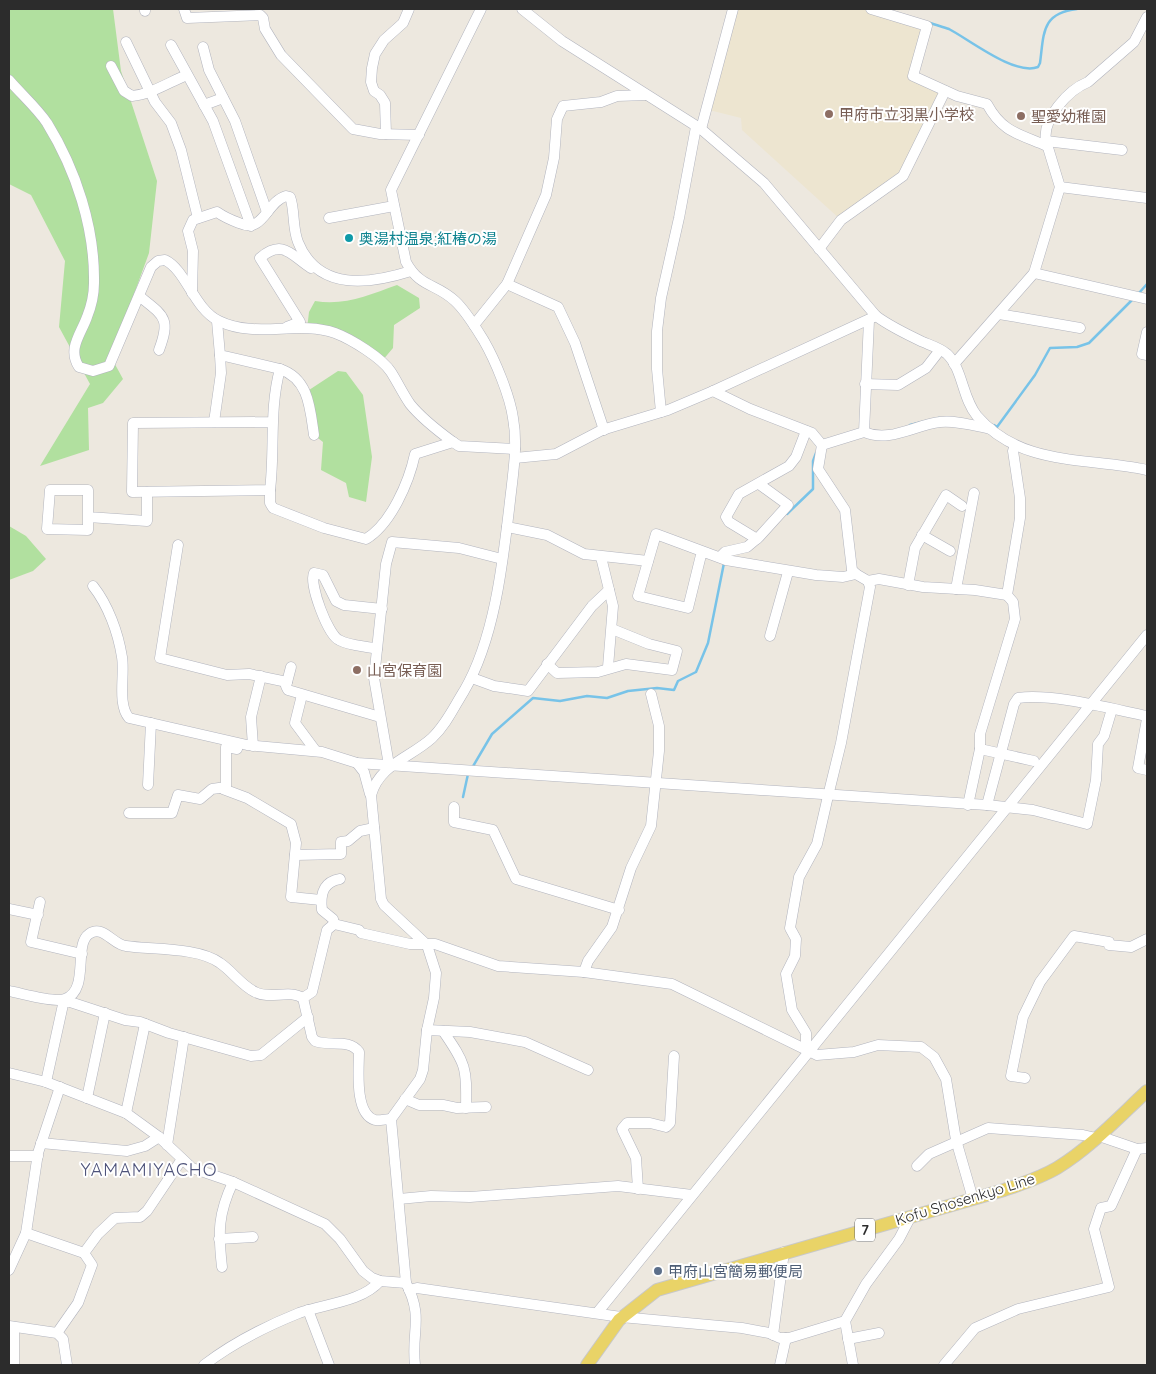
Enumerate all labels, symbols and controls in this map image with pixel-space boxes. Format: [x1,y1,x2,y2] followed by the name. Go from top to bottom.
[839,105,974,124] place label: 甲府市立羽黒小学校
[1031,107,1106,126] place label: 聖愛幼稚園
[823,108,835,120] marker: 甲府市立羽黒小学校
[1015,110,1027,122] marker: 聖愛幼稚園
[359,229,497,248] place label: 奥湯村温泉;紅椿の湯
[343,232,355,244] marker: 奥湯村温泉;紅椿の湯
[367,661,442,680] place label: 山宮保育園
[351,664,363,676] marker: 山宮保育園
[80,1158,218,1181] district label: YAMAMIYACHO
[893,1169,1037,1229] street label: Kofu Shosenkyo Line
[855,1218,875,1242] road number: 7
[668,1262,803,1281] place label: 甲府山宮簡易郵便局
[652,1265,664,1277] marker: 甲府山宮簡易郵便局

